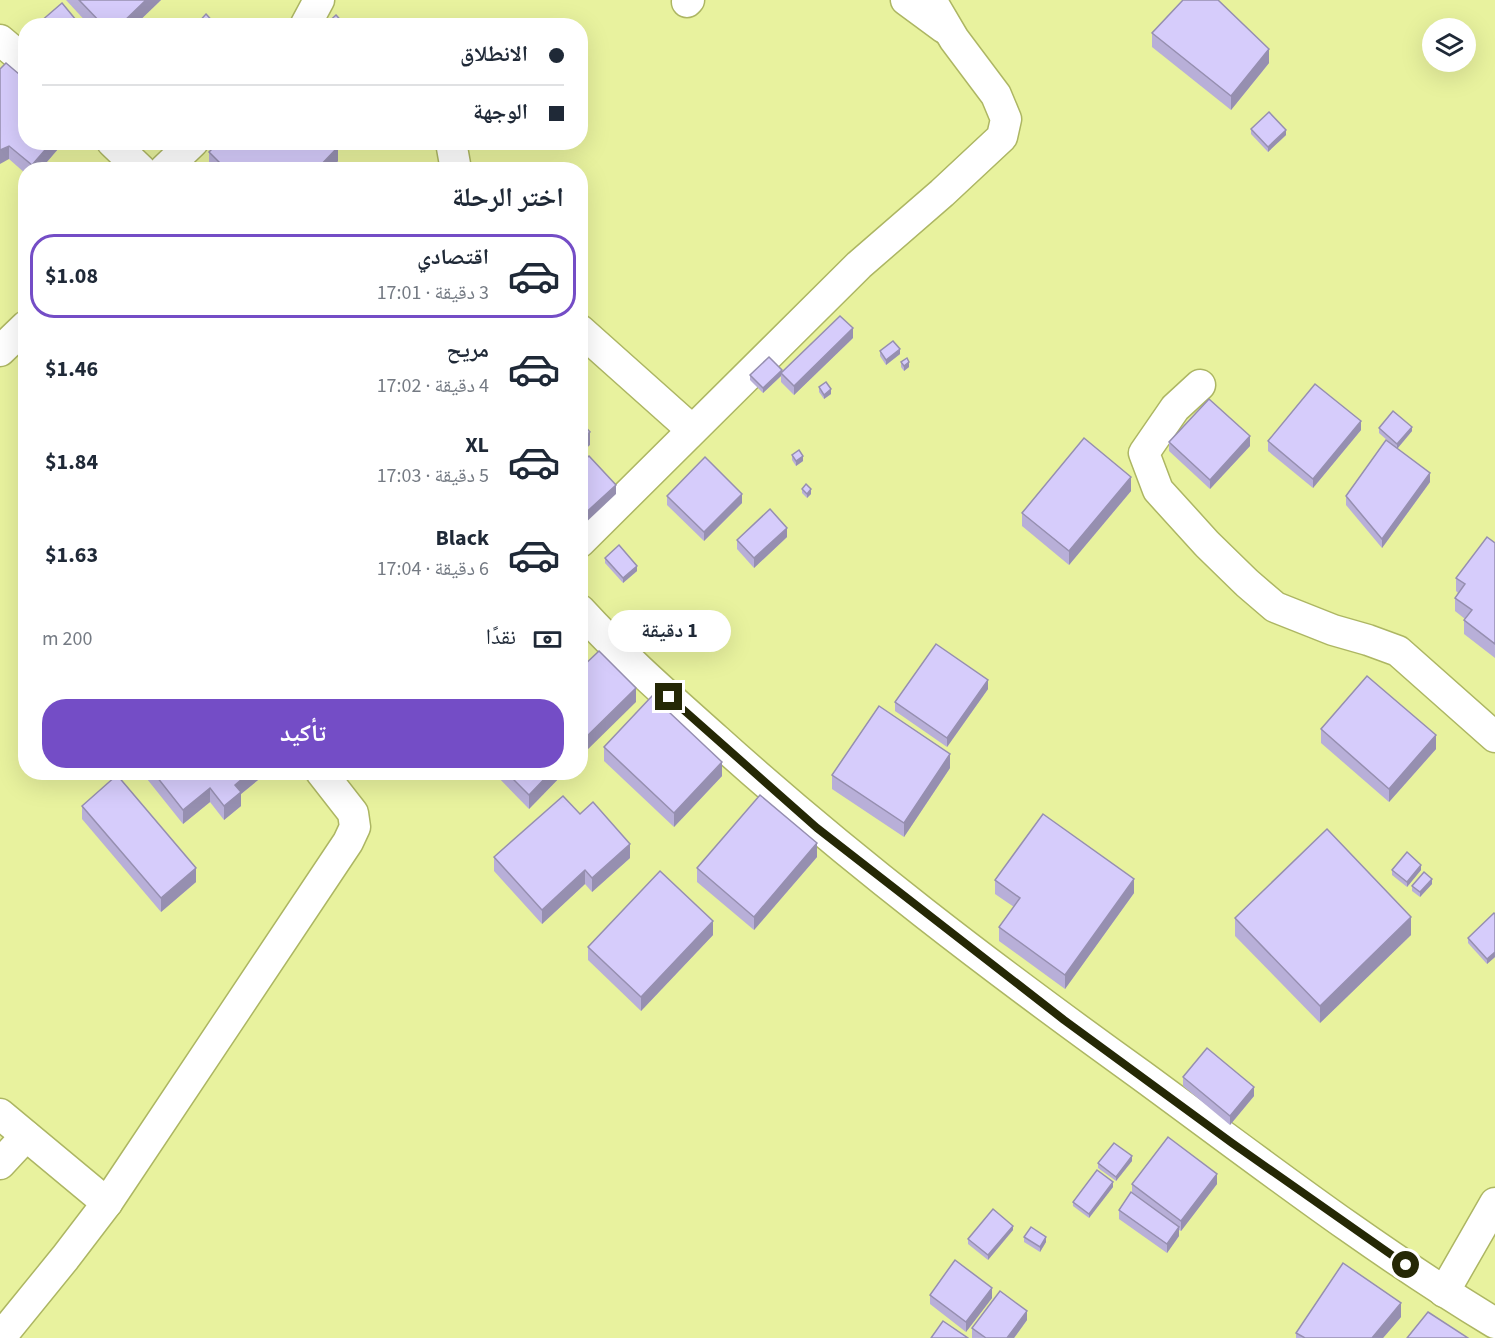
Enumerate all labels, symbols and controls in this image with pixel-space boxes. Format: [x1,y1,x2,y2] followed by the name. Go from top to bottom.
[1422,18,1476,72] map controls
[1422,18,1476,72] button: layers
[460,38,528,70] text: الانطلاق
[473,96,528,128] text: الوجهة
[452,178,564,217] text: اختر الرحلة
[417,241,489,273] text: اقتصادي
[507,249,561,303] icon: car
[45,260,98,292] text: $1.08
[377,279,489,307] text: 3 دقيقة · 17:01
[446,334,489,366] text: مريح
[507,342,561,396] icon: car
[45,353,98,385] text: $1.46
[377,372,489,400] text: 4 دقيقة · 17:02
[465,429,489,461] text: XL
[507,435,561,489] icon: car
[45,446,98,478] text: $1.84
[377,462,489,490] text: 5 دقيقة · 17:03
[435,522,489,554] text: Black
[507,528,561,582] icon: car
[45,539,98,571] text: $1.63
[377,555,489,583] text: 6 دقيقة · 17:04
[608,610,730,652] callout: 1 دقيقة
[641,617,698,645] text: 1 دقيقة
[486,621,516,653] text: نقدًا
[531,623,564,656] icon: cash
[42,625,92,653] text: 200 m
[655,683,682,710] route end
[42,699,564,768] button: تأكيد
[1392,1251,1419,1278] route start

